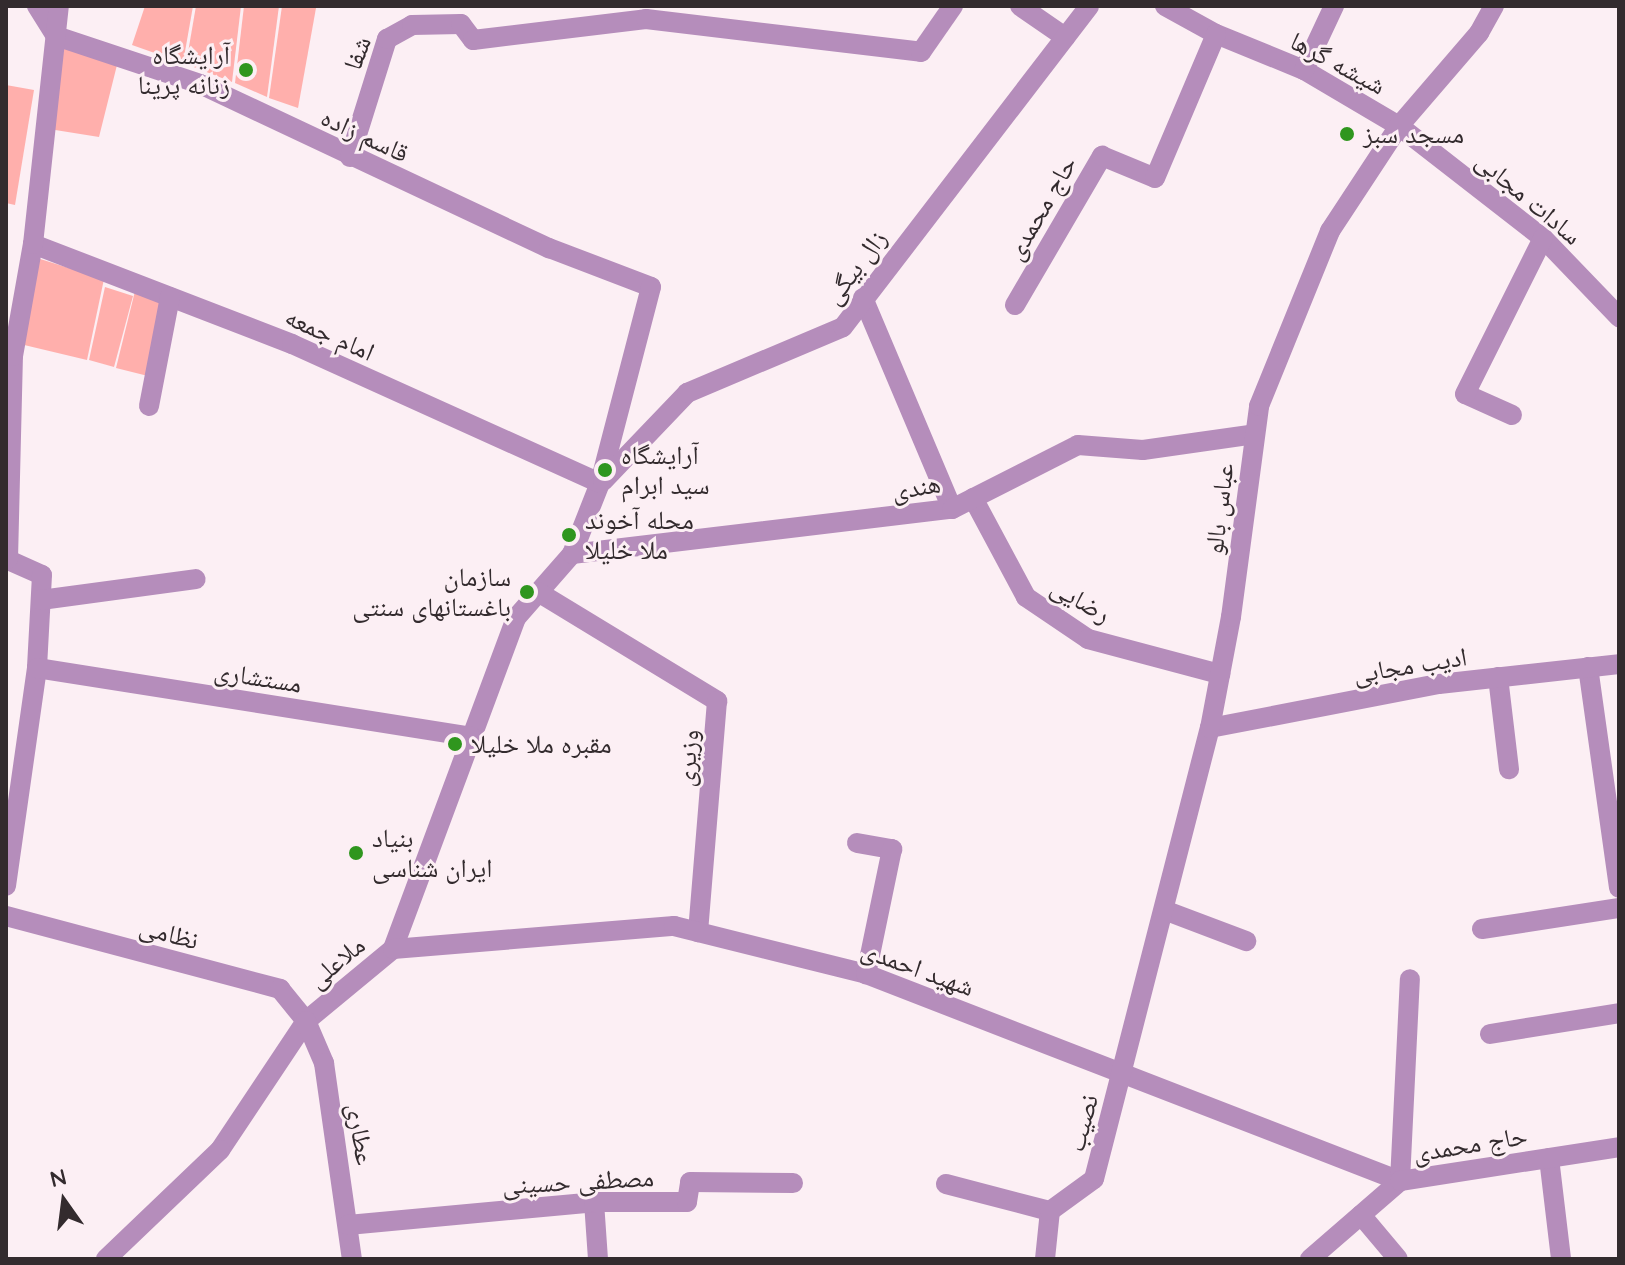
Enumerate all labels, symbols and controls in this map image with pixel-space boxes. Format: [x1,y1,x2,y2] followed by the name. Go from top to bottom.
[1285,25,1391,101] street label: شیشه گرها
[336,32,378,74] street label: شفا
[138,39,230,100] place label: آرایشگاه زنانه پرینا
[237,61,255,79] marker: آرایشگاه زنانه پرینا
[316,101,414,169] street label: قاسم زاده
[1363,118,1464,150] place label: مسجد سبز
[1338,125,1356,143] marker: مسجد سبز
[1470,145,1588,251] street label: سادات مجابی
[999,150,1083,266] street label: حاج محمدی
[817,224,893,310] street label: زال بیگی
[281,301,379,367] street label: امام جمعه
[621,439,710,500] place label: آرایشگاه سید ابرام
[596,461,614,479] marker: آرایشگاه سید ابرام
[1198,461,1240,557] street label: عباس بالو
[889,467,943,507] street label: هندی
[585,504,694,566] place label: محله آخوند ملا خلیلا
[560,526,578,544] marker: محله آخوند ملا خلیلا
[352,561,511,622] place label: سازمان باغستانهای سنتی
[1046,571,1116,629] street label: رضایی
[518,583,536,601] marker: سازمان باغستانهای سنتی
[1351,641,1469,689] street label: ادیب مجابی
[212,655,304,699] street label: مستشاری
[471,728,612,760] place label: مقبره ملا خلیلا
[669,728,705,788] street label: وزیری
[446,735,464,753] marker: مقبره ملا خلیلا
[372,822,492,884] place label: بنیاد ایران شناسی
[347,844,365,862] marker: بنیاد ایران شناسی
[136,910,202,956] street label: نظامی
[301,929,371,995] street label: ملاعلی
[857,933,979,1003] street label: شهید احمدی
[1059,1091,1105,1155] street label: نصیب
[341,1101,381,1167] street label: عطاری
[1411,1120,1529,1168] street label: حاج محمدی
[24,1161,104,1241] north arrow
[501,1161,655,1201] street label: مصطفی حسینی
[47,1162,69,1193] text: N

